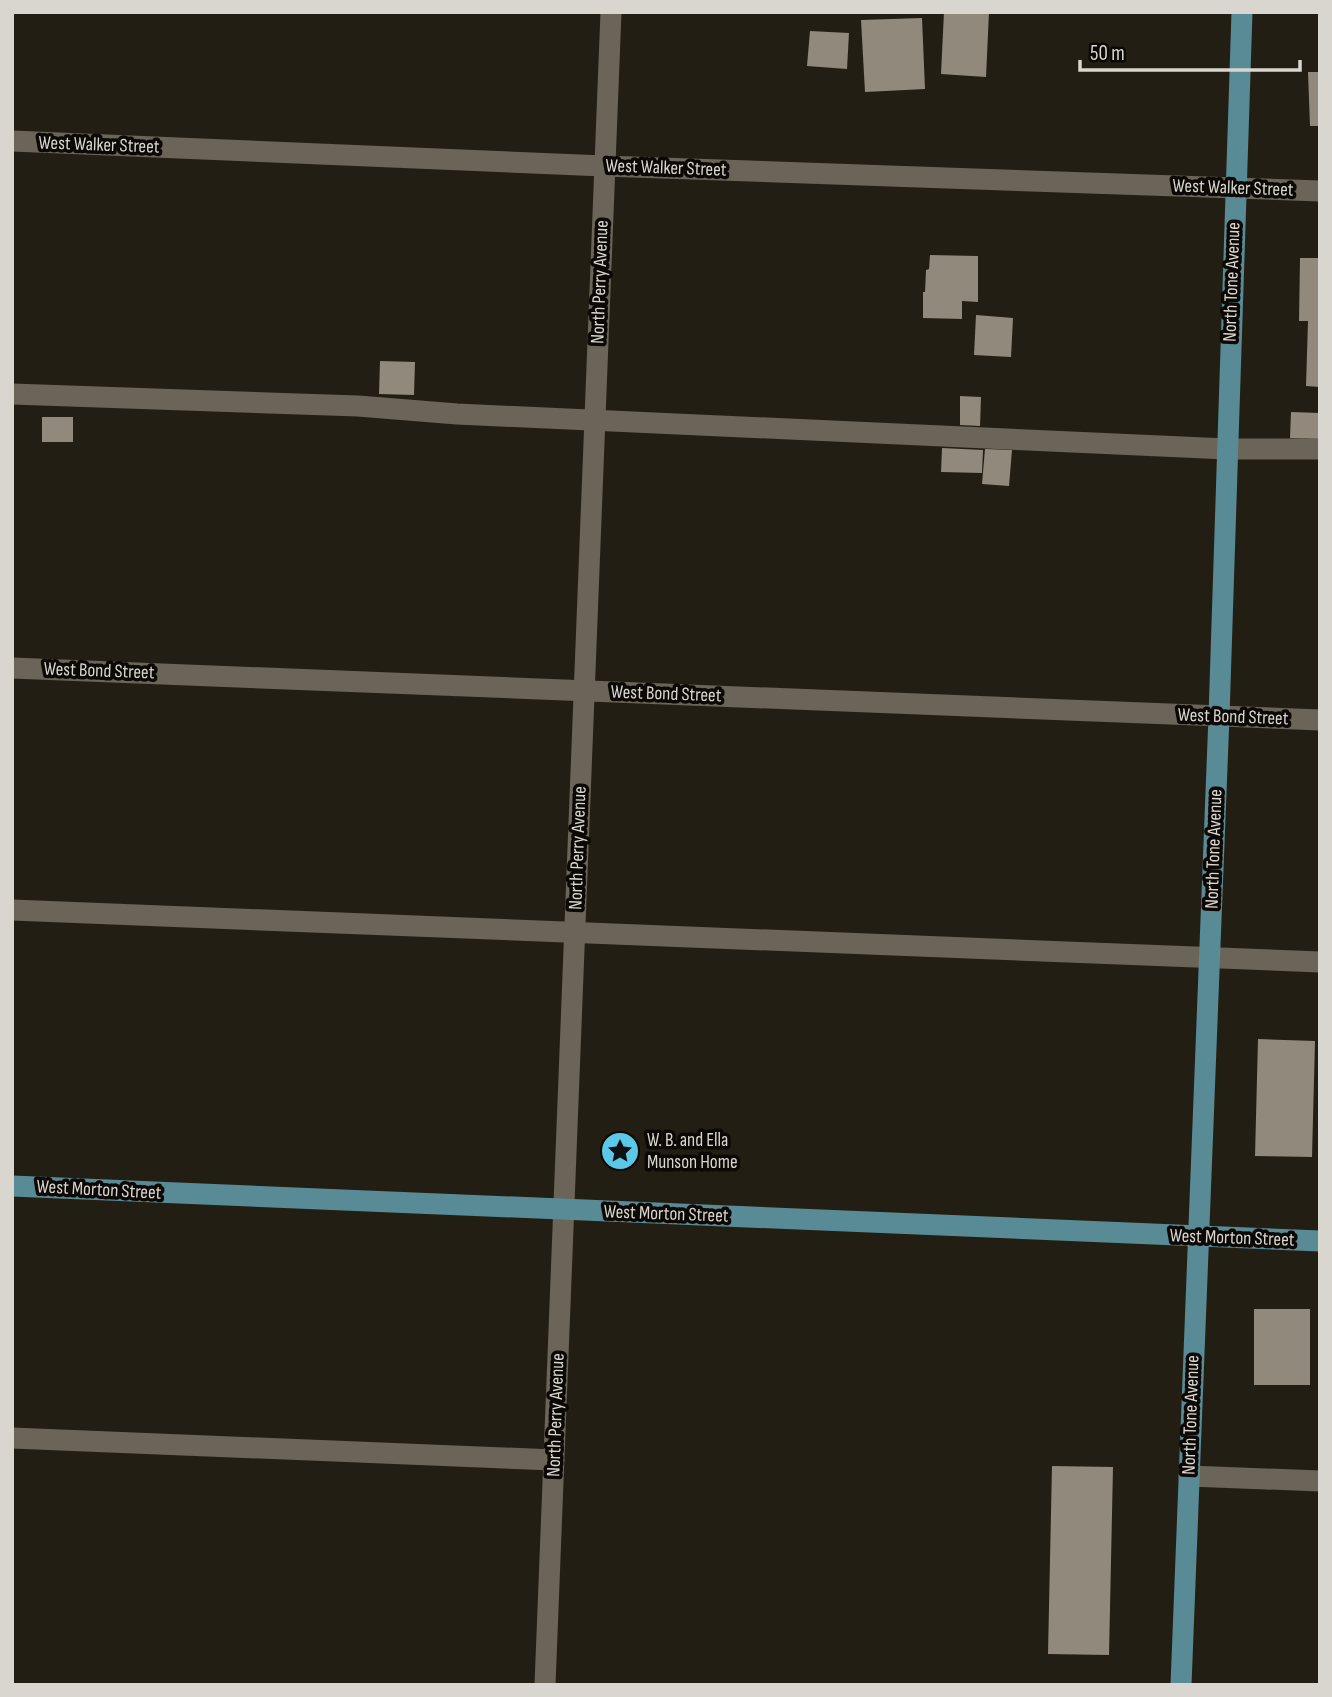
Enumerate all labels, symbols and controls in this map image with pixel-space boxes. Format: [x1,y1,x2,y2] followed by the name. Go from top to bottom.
[1080,28,1300,72] scale bar
[1090,41,1125,66] text: 50 m
[38,131,160,159] street label: West Walker Street
[605,154,727,182] street label: West Walker Street
[1172,174,1294,202] street label: West Walker Street
[586,220,614,344] street label: North Perry Avenue
[1218,222,1246,342] street label: North Tone Avenue
[43,658,155,684] street label: West Bond Street
[610,681,722,707] street label: West Bond Street
[1177,704,1289,730] street label: West Bond Street
[564,786,592,910] street label: North Perry Avenue
[1200,789,1228,909] street label: North Tone Avenue
[647,1129,738,1174] place label: W. B. and Ella Munson Home
[599,1130,641,1172] place icon: W. B. and Ella Munson Home
[36,1175,162,1205] street label: West Morton Street
[603,1200,729,1228] street label: West Morton Street
[1169,1224,1295,1252] street label: West Morton Street
[542,1353,570,1477] street label: North Perry Avenue
[1177,1355,1205,1475] street label: North Tone Avenue

